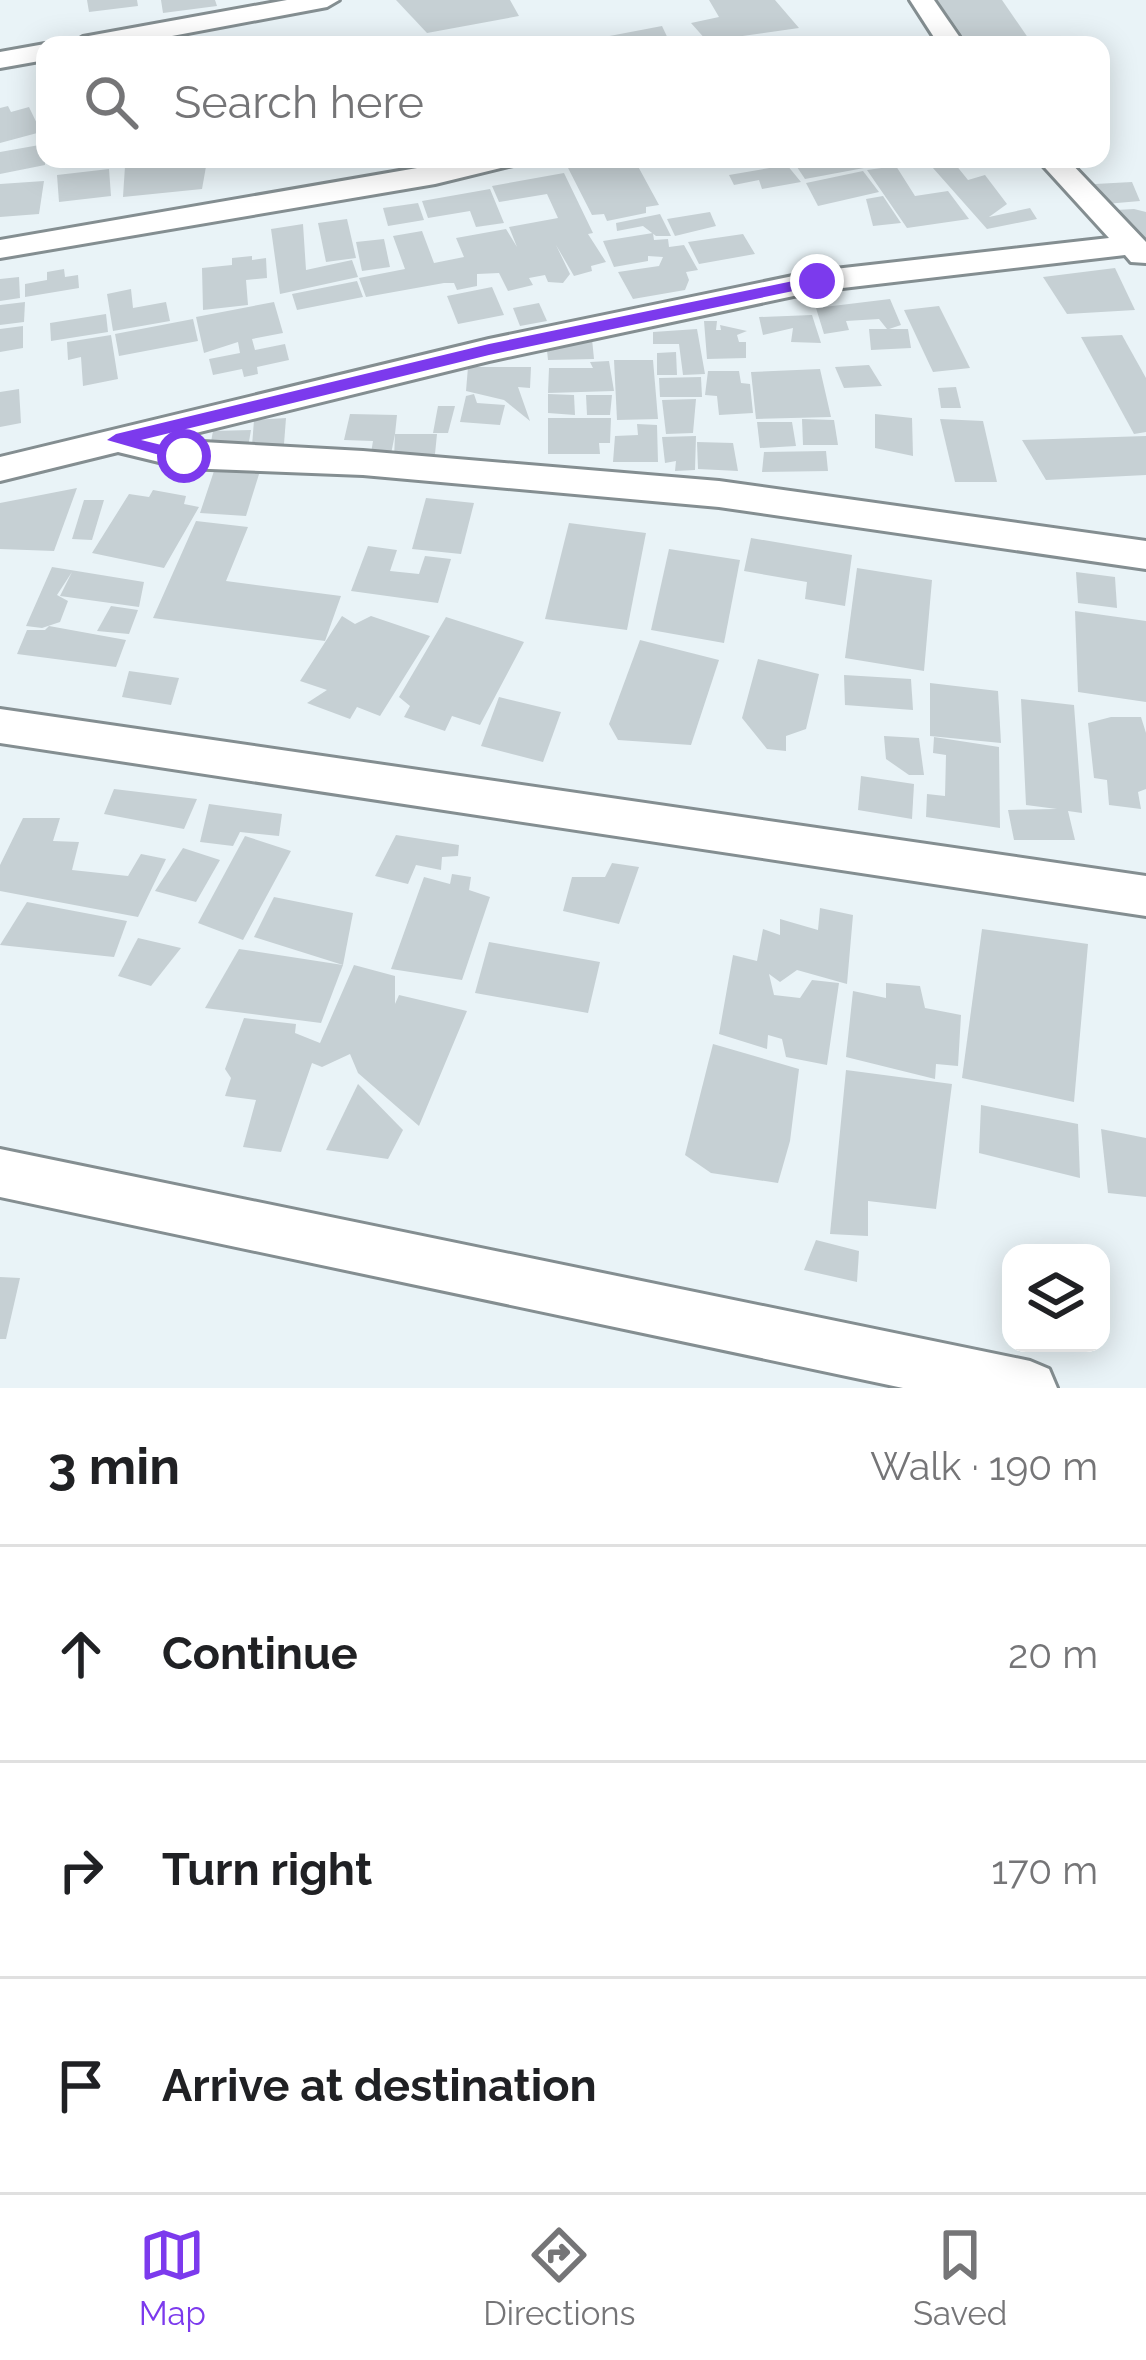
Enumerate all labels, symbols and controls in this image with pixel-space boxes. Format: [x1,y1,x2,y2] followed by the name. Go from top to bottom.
[36,36,1110,168] search box
[78,69,144,135] icon: search
[174,76,424,129] text: Search here
[790,254,844,308] route end
[157,429,211,483] route start
[1002,1244,1110,1352] map controls
[1002,1244,1110,1352] button: layers
[48,1436,180,1496] text: 3 min
[870,1443,1098,1489] text: Walk · 190 m
[48,1621,114,1687] icon: ahead
[162,1627,358,1680] text: Continue
[1008,1631,1098,1677] text: 20 m
[48,1837,114,1903] icon: right
[162,1843,372,1896] text: Turn right
[991,1847,1098,1893] text: 170 m
[48,2053,114,2119] icon: arrive
[162,2059,597,2112] text: Arrive at destination
[139,2222,206,2333] tab: Map
[483,2222,636,2333] tab: Directions
[913,2222,1007,2333] tab: Saved

